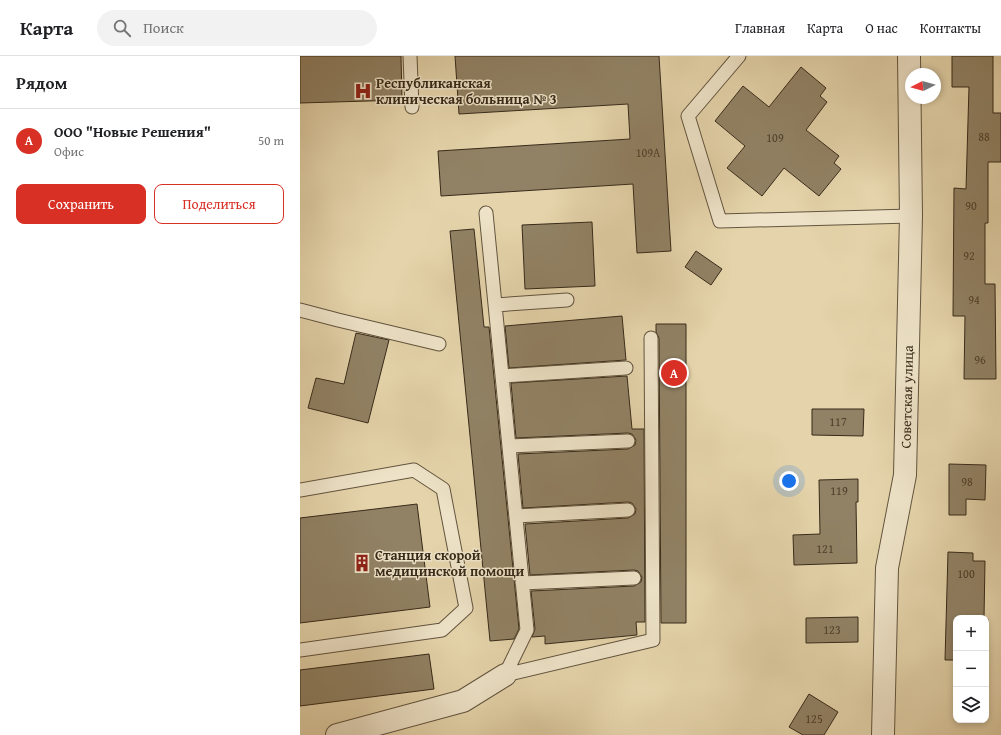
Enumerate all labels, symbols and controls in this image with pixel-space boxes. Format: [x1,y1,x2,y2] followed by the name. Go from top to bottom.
[97,10,377,46] search box
[20,14,73,42] text: Карта
[111,17,133,39] icon: search
[143,17,184,38] text: Поиск
[735,18,785,38] text: Главная
[807,18,843,38] text: Карта
[865,18,898,38] text: О нас
[920,18,981,38] text: Контакты
[905,68,941,104] north arrow
[16,70,67,95] text: Рядом
[376,73,557,109] place label: Республиканская клиническая больница № 3
[353,81,373,101] hospital icon: Республиканская клиническая больница № 3
[54,121,211,142] text: ООО "Новые Решения"
[978,128,990,145] house number: 88
[766,129,784,146] house number: 109
[25,131,33,150] text: A
[258,131,284,150] text: 50 m
[54,142,84,161] text: Офис
[636,144,661,161] house number: 109А
[16,184,146,224] button: Сохранить
[154,184,284,224] button: Поделиться
[965,197,977,214] house number: 90
[963,247,975,264] house number: 92
[968,291,980,308] house number: 94
[896,345,918,449] street label: Советская улица
[974,351,986,368] house number: 96
[661,358,687,388] pin: A
[829,413,847,430] house number: 117
[779,471,799,491] your location
[961,473,973,490] house number: 98
[830,482,848,499] house number: 119
[816,540,834,557] house number: 121
[375,545,525,581] place label: Станция скорой медицинской помощи
[352,553,372,573] building icon: Станция скорой медицинской помощи
[957,565,975,582] house number: 100
[953,615,989,723] map controls
[953,615,989,651] button: +
[823,621,841,638] house number: 123
[953,651,989,687] button: −
[953,687,989,723] button: layers
[805,710,823,727] house number: 125

